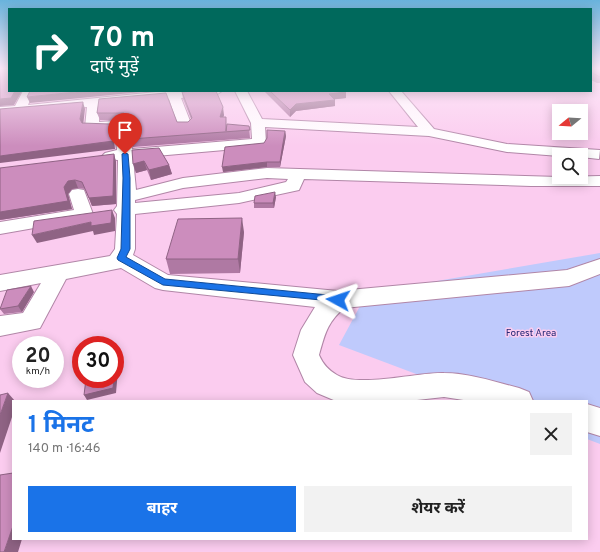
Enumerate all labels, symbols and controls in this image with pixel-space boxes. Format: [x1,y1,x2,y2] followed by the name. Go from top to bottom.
[90,21,155,57] text: 70 m
[24,24,76,76] icon: right
[90,56,139,79] text: दाएँ मुड़ें
[552,104,588,140] north arrow
[552,104,588,184] map controls
[108,113,142,154] pin
[114,119,136,141] icon: arrive
[552,148,588,184] button: search
[317,279,359,321] position arrow
[506,327,556,340] park label: Forest Area
[72,336,124,388] speed limit sign: 30
[25,344,51,370] text: 20
[26,365,50,378] text: km/h
[28,411,94,441] text: 1 मिनट
[530,413,572,455] button: close
[28,441,101,457] text: 140 m · 16:46
[28,486,296,532] button: बाहर
[304,486,572,532] button: शेयर करें

